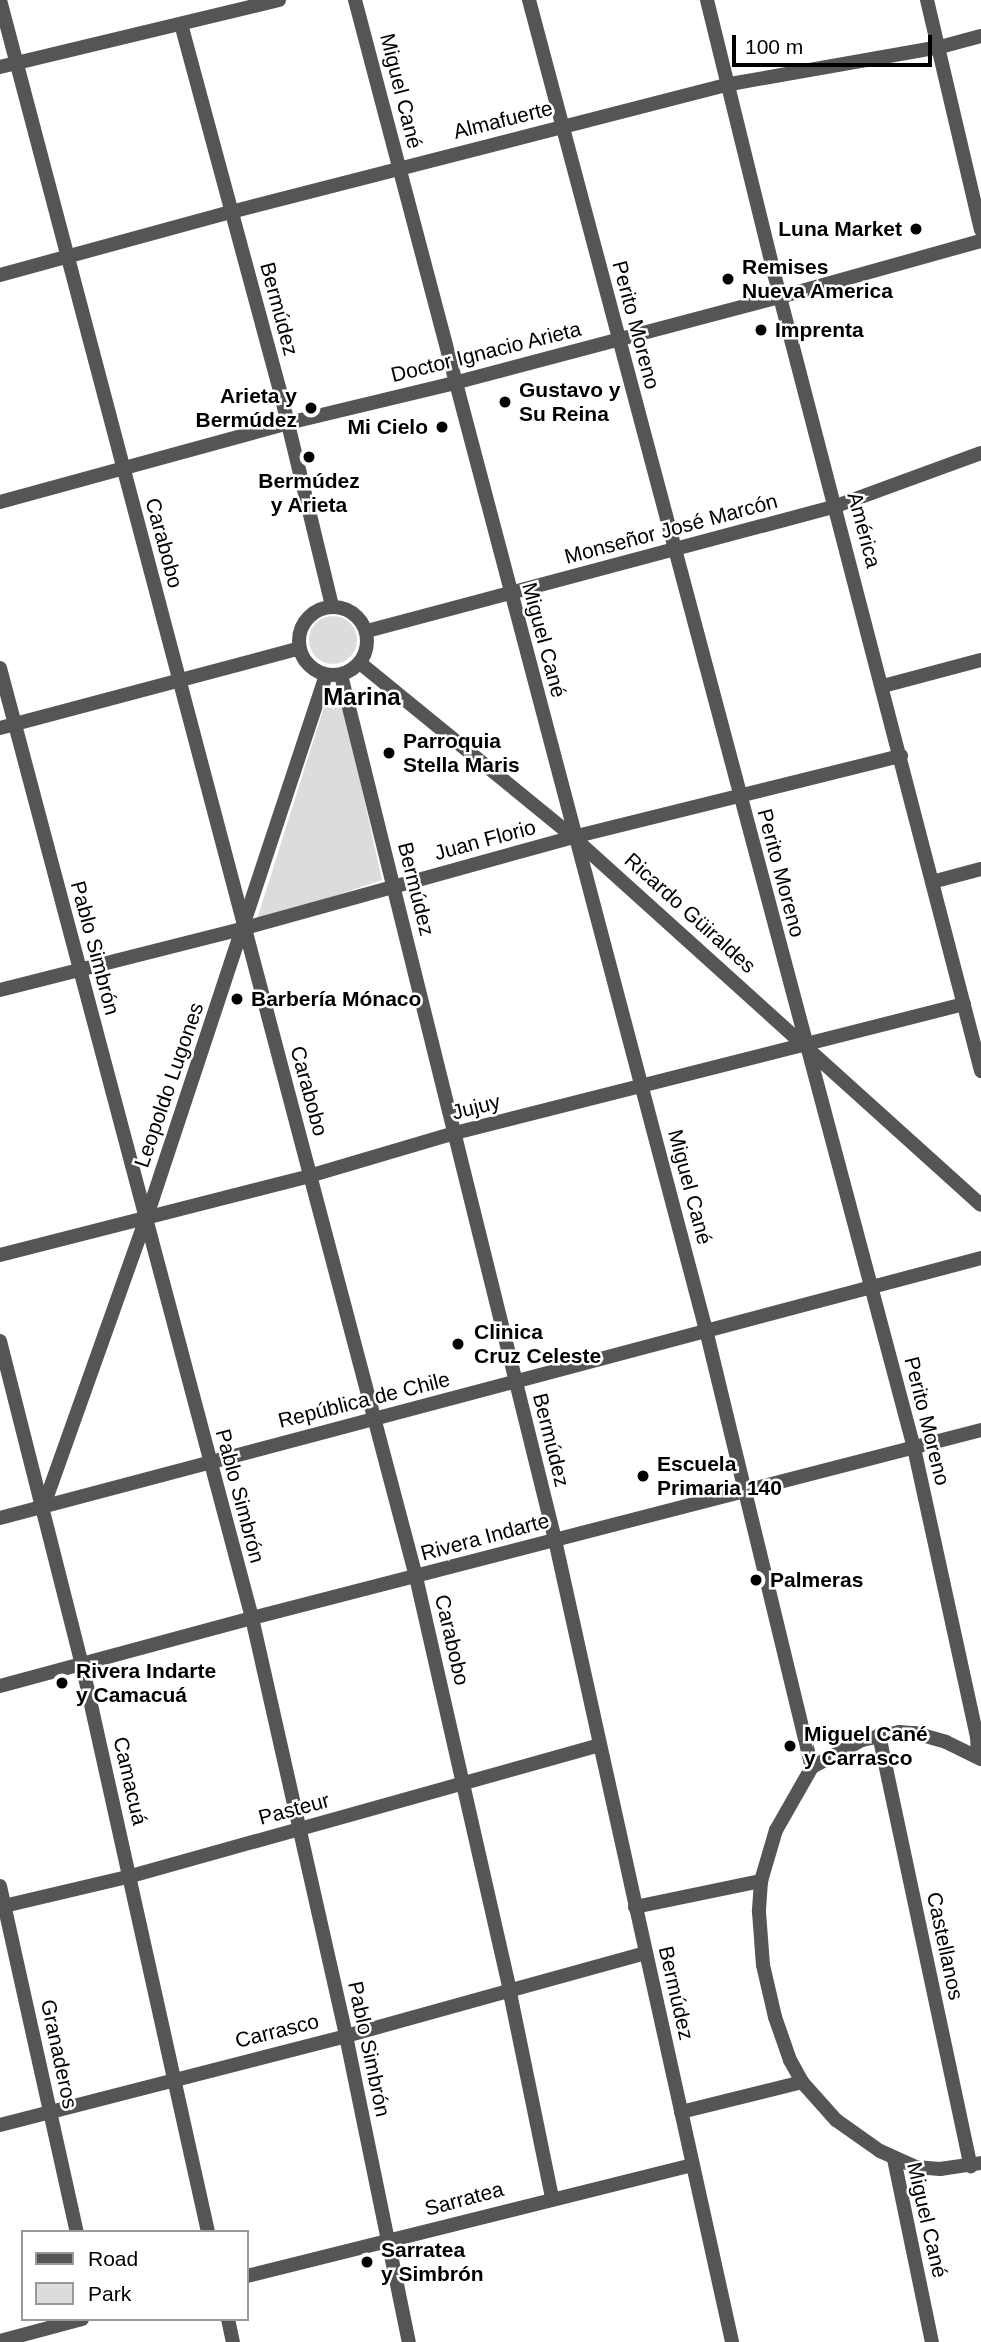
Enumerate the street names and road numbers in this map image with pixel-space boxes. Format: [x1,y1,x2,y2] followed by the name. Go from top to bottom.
[375,31,427,151] street label: Miguel Cané
[451,95,555,145] street label: Almafuerte
[607,258,665,392] street label: Perito Moreno
[254,260,304,358] street label: Bermúdez
[388,316,584,388] street label: Doctor Ignacio Arieta
[562,488,780,570] street label: Monseñor José Marcón
[842,490,886,570] street label: América
[140,495,188,591] street label: Carabobo
[517,580,571,700] street label: Miguel Cané
[752,806,810,940] street label: Perito Moreno
[432,814,538,866] street label: Juan Florio
[392,840,440,938] street label: Bermúdez
[619,847,761,979] street label: Ricardo Güiraldes
[65,878,125,1018] street label: Pablo Simbrón
[129,999,209,1171] street label: Leopoldo Lugones
[285,1043,333,1139] street label: Carabobo
[449,1089,503,1125] street label: Jujuy
[663,1127,717,1247] street label: Miguel Cané
[899,1354,955,1488] street label: Perito Moreno
[275,1366,453,1434] street label: República de Chile
[527,1391,575,1489] street label: Bermúdez
[210,1426,270,1566] street label: Pablo Simbrón
[418,1508,552,1566] street label: Rivera Indarte
[429,1592,475,1688] street label: Carabobo
[108,1734,152,1828] street label: Camacuá
[256,1787,332,1831] street label: Pasteur
[921,1890,969,2002] street label: Castellanos
[653,1944,699,2042] street label: Bermúdez
[342,1979,396,2119] street label: Pablo Simbrón
[35,1997,83,2111] street label: Granaderos
[233,2008,321,2054] street label: Carrasco
[901,2160,953,2280] street label: Miguel Cané
[422,2176,506,2222] street label: Sarratea

